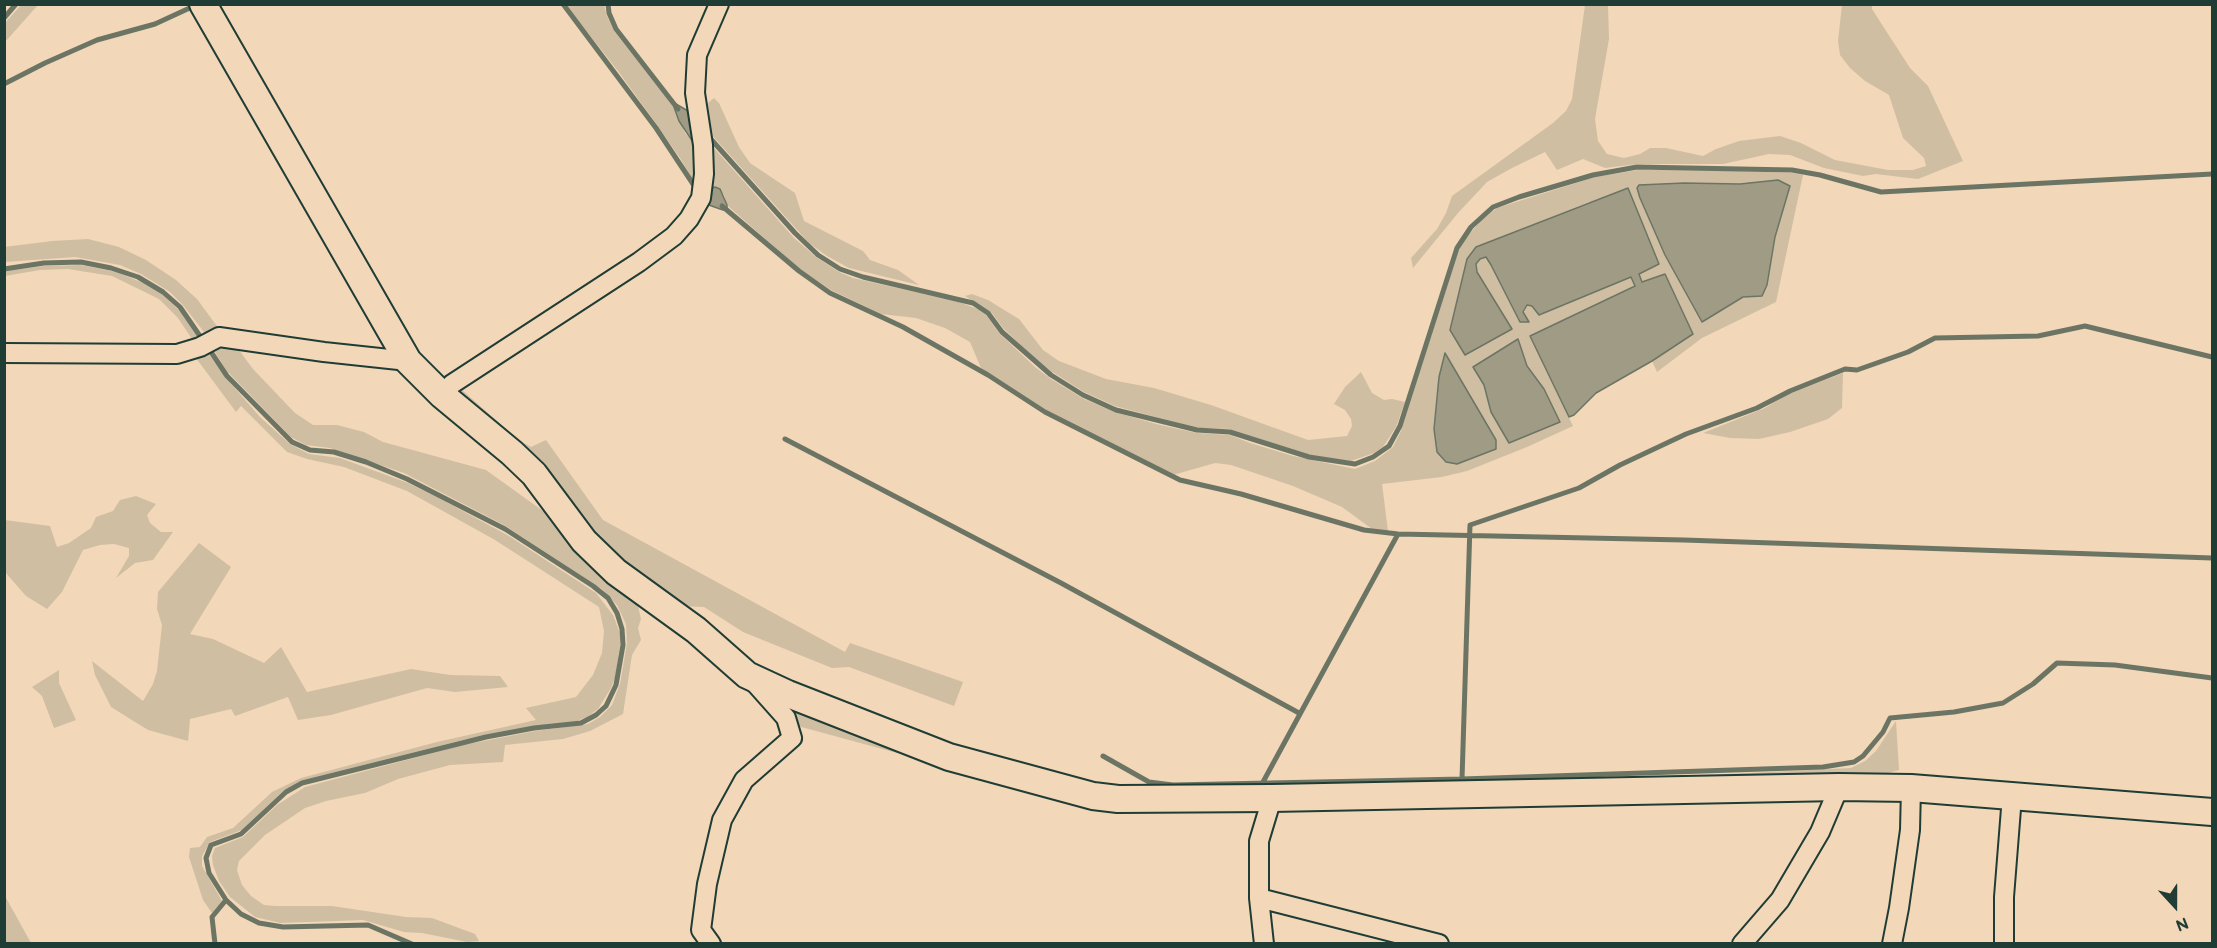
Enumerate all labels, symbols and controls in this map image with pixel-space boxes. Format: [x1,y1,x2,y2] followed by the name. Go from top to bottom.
[2145,876,2205,936] north arrow
[2173,912,2191,934] text: N

